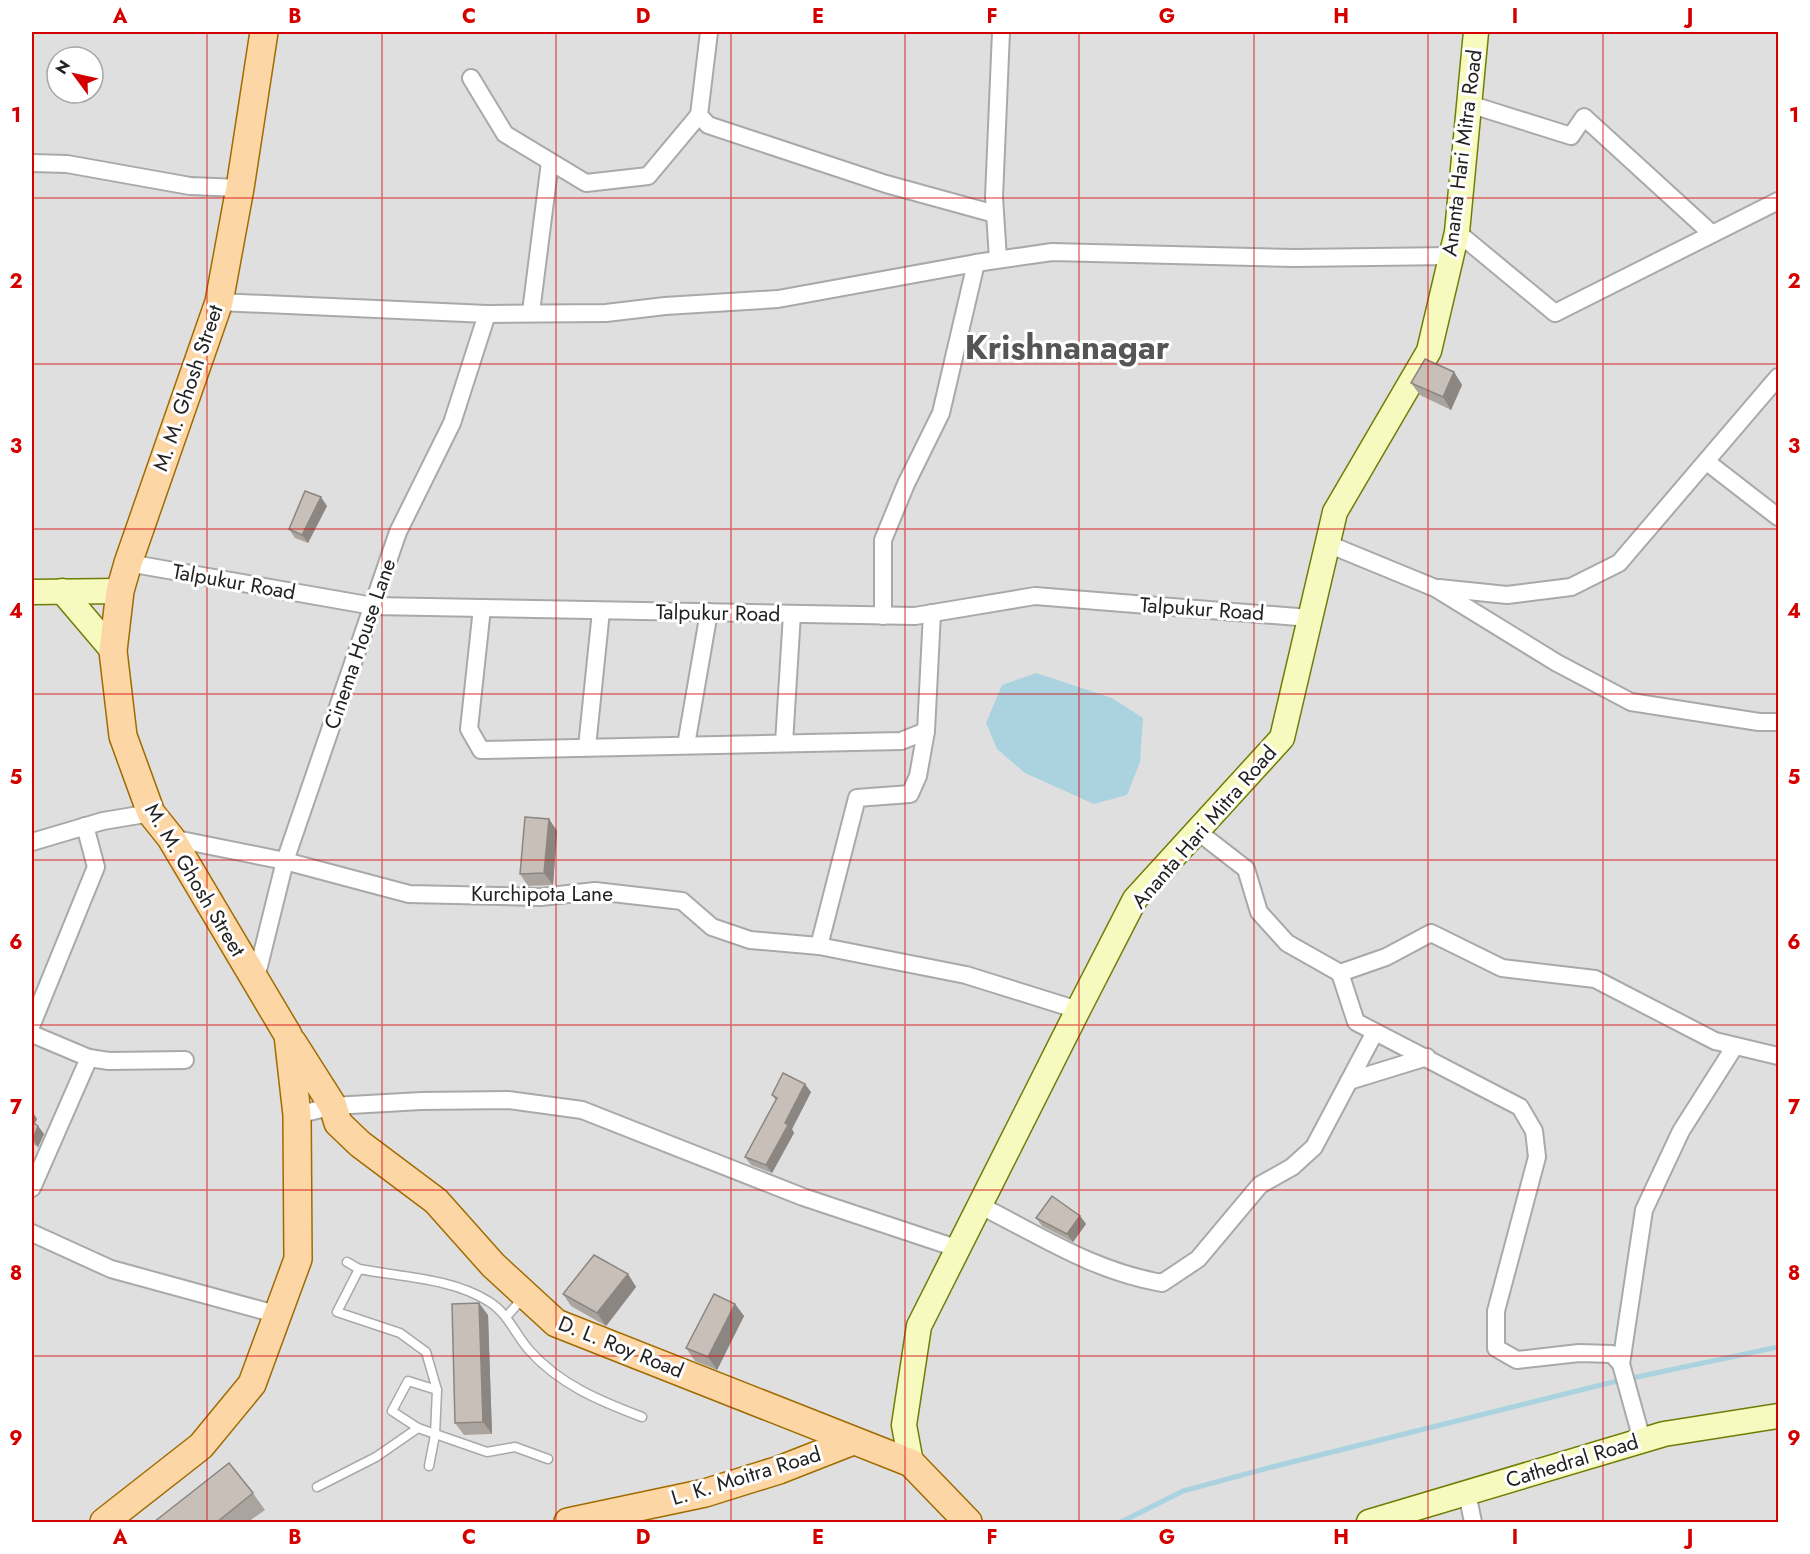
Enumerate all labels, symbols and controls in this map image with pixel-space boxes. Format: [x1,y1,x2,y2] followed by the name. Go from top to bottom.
[112,2,128,31] text: A
[288,2,302,31] text: B
[462,2,476,31] text: C
[636,2,650,31] text: D
[812,2,824,31] text: E
[986,2,998,31] text: F
[1159,2,1175,31] text: G
[1333,2,1349,31] text: H
[1512,2,1518,31] text: I
[1683,2,1693,31] text: J
[45,45,105,105] north arrow
[1434,48,1490,258] street label: Ananta Hari Mitra Road
[50,56,76,79] text: N
[11,101,21,130] text: 1
[1789,101,1799,130] text: 1
[9,267,23,296] text: 2
[1787,267,1801,296] text: 2
[146,301,230,475] street label: M. M. Ghosh Street
[965,324,1170,371] district label: Krishnanagar
[10,432,22,461] text: 3
[1788,432,1800,461] text: 3
[317,554,403,733] street label: Cinema House Lane
[170,556,298,608] street label: Talpukur Road
[1139,590,1265,628] street label: Talpukur Road
[9,597,23,626] text: 4
[656,597,780,629] street label: Talpukur Road
[1787,597,1801,626] text: 4
[1124,739,1284,915] street label: Ananta Hari Mitra Road
[10,763,23,792] text: 5
[1788,763,1801,792] text: 5
[137,798,253,962] street label: M. M. Ghosh Street
[471,879,613,909] street label: Kurchipota Lane
[9,928,23,957] text: 6
[1787,928,1801,957] text: 6
[10,1093,23,1122] text: 7
[1788,1093,1801,1122] text: 7
[10,1259,22,1288] text: 8
[1788,1259,1800,1288] text: 8
[554,1308,688,1386] street label: D. L. Roy Road
[9,1424,23,1453] text: 9
[1787,1424,1801,1453] text: 9
[1502,1427,1642,1495] street label: Cathedral Road
[667,1439,825,1513] street label: L. K. Moitra Road
[112,1523,128,1552] text: A
[288,1523,302,1552] text: B
[462,1523,476,1552] text: C
[636,1523,650,1552] text: D
[812,1523,824,1552] text: E
[986,1523,998,1552] text: F
[1159,1523,1175,1552] text: G
[1333,1523,1349,1552] text: H
[1512,1523,1518,1552] text: I
[1683,1523,1693,1552] text: J

